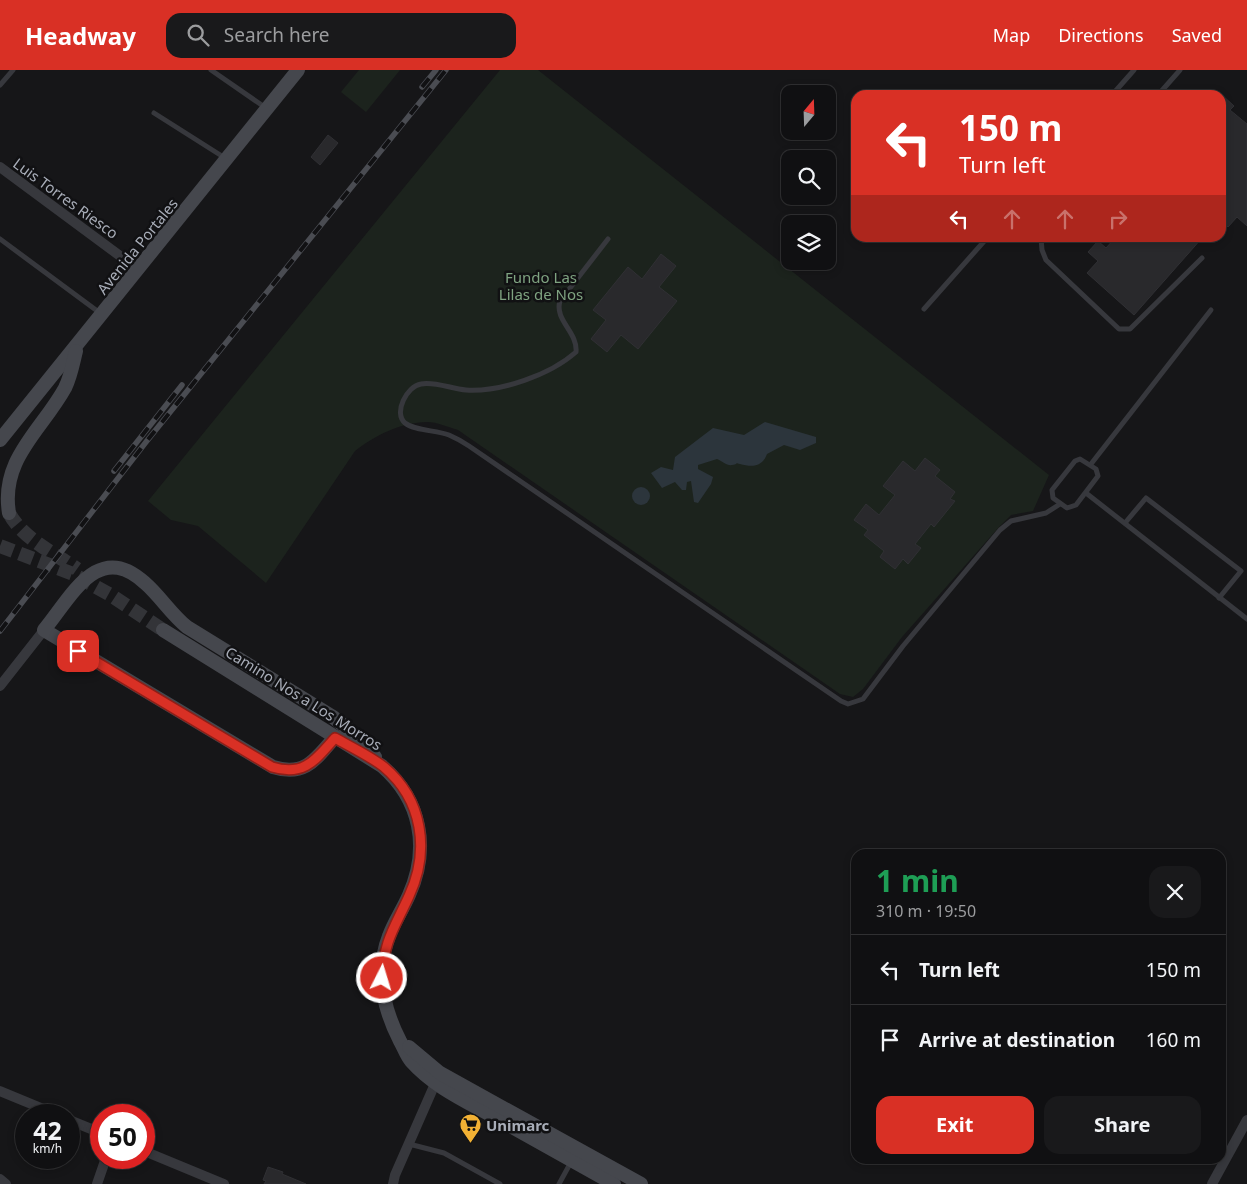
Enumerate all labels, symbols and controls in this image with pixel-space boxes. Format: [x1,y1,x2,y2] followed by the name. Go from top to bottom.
[166,13,516,58] search box
[25,19,136,52] text: Headway
[184,21,212,49] icon: search
[224,22,330,48] text: Search here
[993,23,1030,47] text: Map
[1058,23,1144,47] text: Directions
[1172,23,1222,47] text: Saved
[781,85,836,140] north arrow
[781,85,836,270] map controls
[959,104,1062,151] text: 150 m
[876,110,941,175] icon: left
[959,149,1046,179] text: Turn left
[781,150,836,205] button: search
[9,153,123,243] street label: Luis Torres Riesco
[92,194,182,298] street label: Avenida Portales
[945,205,973,233] icon: left
[998,205,1026,233] icon: ahead
[1051,205,1079,233] icon: ahead
[1104,205,1132,233] icon: right
[781,215,836,270] button: layers
[499,267,583,304] park label: Fundo Las Lilas de Nos
[57,630,99,672] pin
[64,637,92,665] icon: arrive
[222,642,386,754] street label: Camino Nos a Los Morros
[876,860,959,901] text: 1 min
[1149,866,1201,918] button: close
[876,900,976,922] text: 310 m · 19:50
[355,951,407,1003] position arrow
[876,956,904,984] icon: left
[919,957,1000,983] text: Turn left
[1146,957,1201,983] text: 150 m
[876,1026,904,1054] icon: arrive
[919,1027,1115,1053] text: Arrive at destination
[1146,1027,1201,1053] text: 160 m
[876,1096,1034,1154] button: Exit
[1044,1096,1201,1154] button: Share
[90,1104,155,1169] speed limit sign: 50
[33,1113,62,1147] text: 42
[458,1113,482,1144] supermarket icon: Unimarc
[486,1115,550,1135] place label: Unimarc
[33,1140,62,1157] text: km/h

